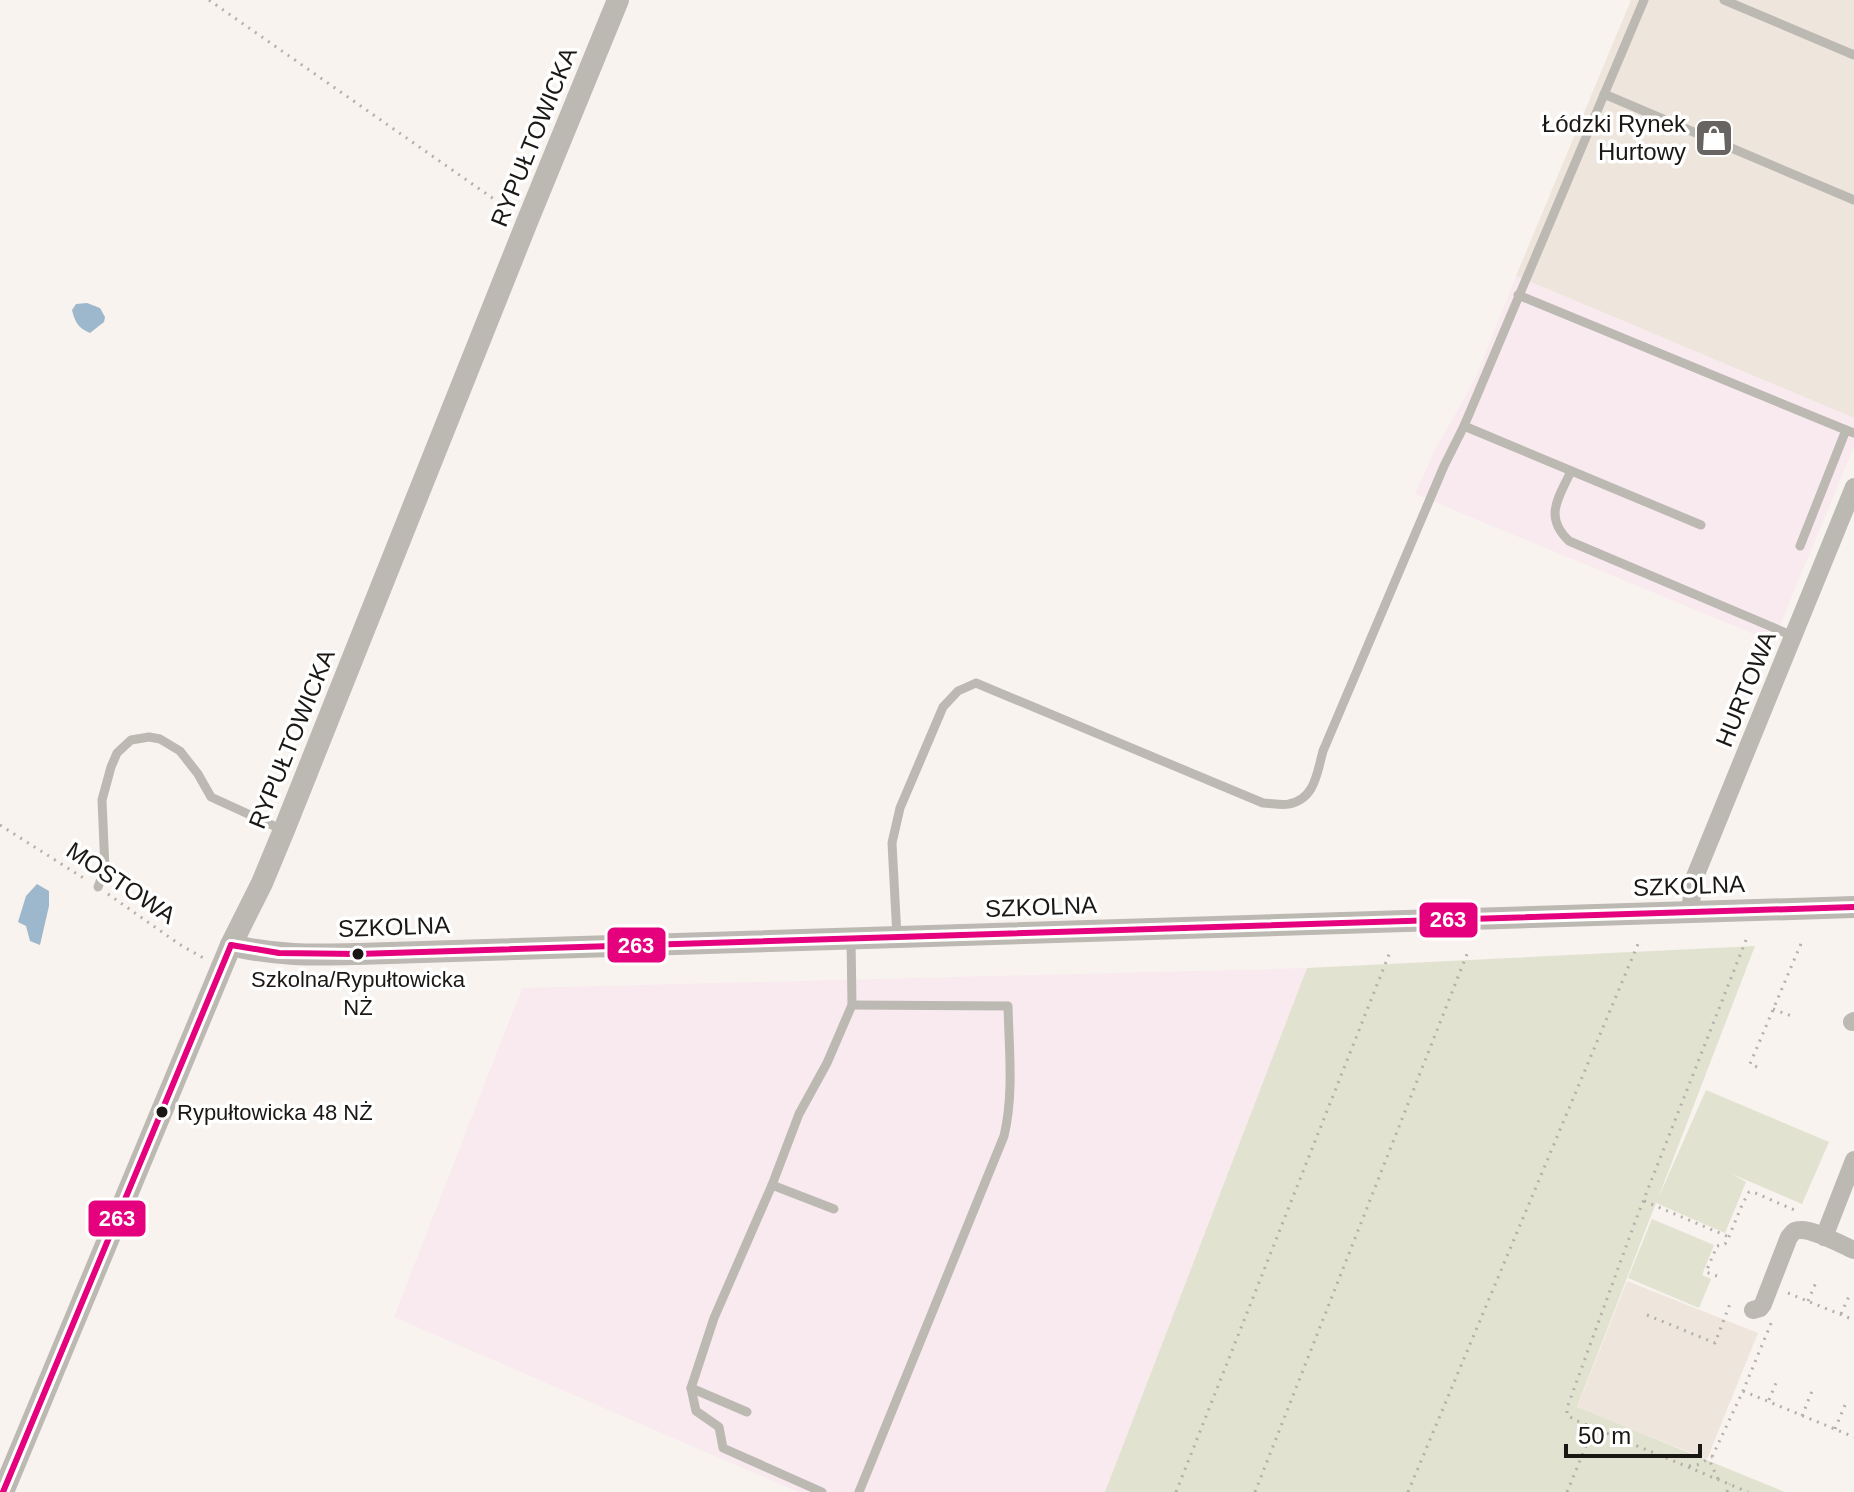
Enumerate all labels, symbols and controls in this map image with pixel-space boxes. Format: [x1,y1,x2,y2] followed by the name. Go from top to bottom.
[485,43,582,230] street label: RYPUŁTOWICKA
[1542,110,1687,165] place label: Łódzki Rynek Hurtowy
[1693,117,1735,159] shop icon: Łódzki Rynek Hurtowy
[1710,627,1781,751] street label: HURTOWA
[243,645,340,832] street label: RYPUŁTOWICKA
[62,836,181,929] street label: MOSTOWA
[1633,870,1745,901] street label: SZKOLNA
[985,891,1097,922] street label: SZKOLNA
[1418,901,1479,939] line badge: 263
[1430,907,1466,932] text: 263
[338,911,450,942] street label: SZKOLNA
[606,926,667,964] line badge: 263
[618,933,654,958] text: 263
[350,946,366,962] marker: Szkolna/Rypułtowicka NŻ
[251,967,466,1020] place label: Szkolna/Rypułtowicka NŻ
[177,1100,373,1125] place label: Rypułtowicka 48 NŻ
[154,1104,170,1120] marker: Rypułtowicka 48 NŻ
[87,1199,147,1238] line badge: 263
[99,1206,135,1231] text: 263
[1566,1408,1700,1458] scale bar
[1578,1422,1631,1449] text: 50 m

